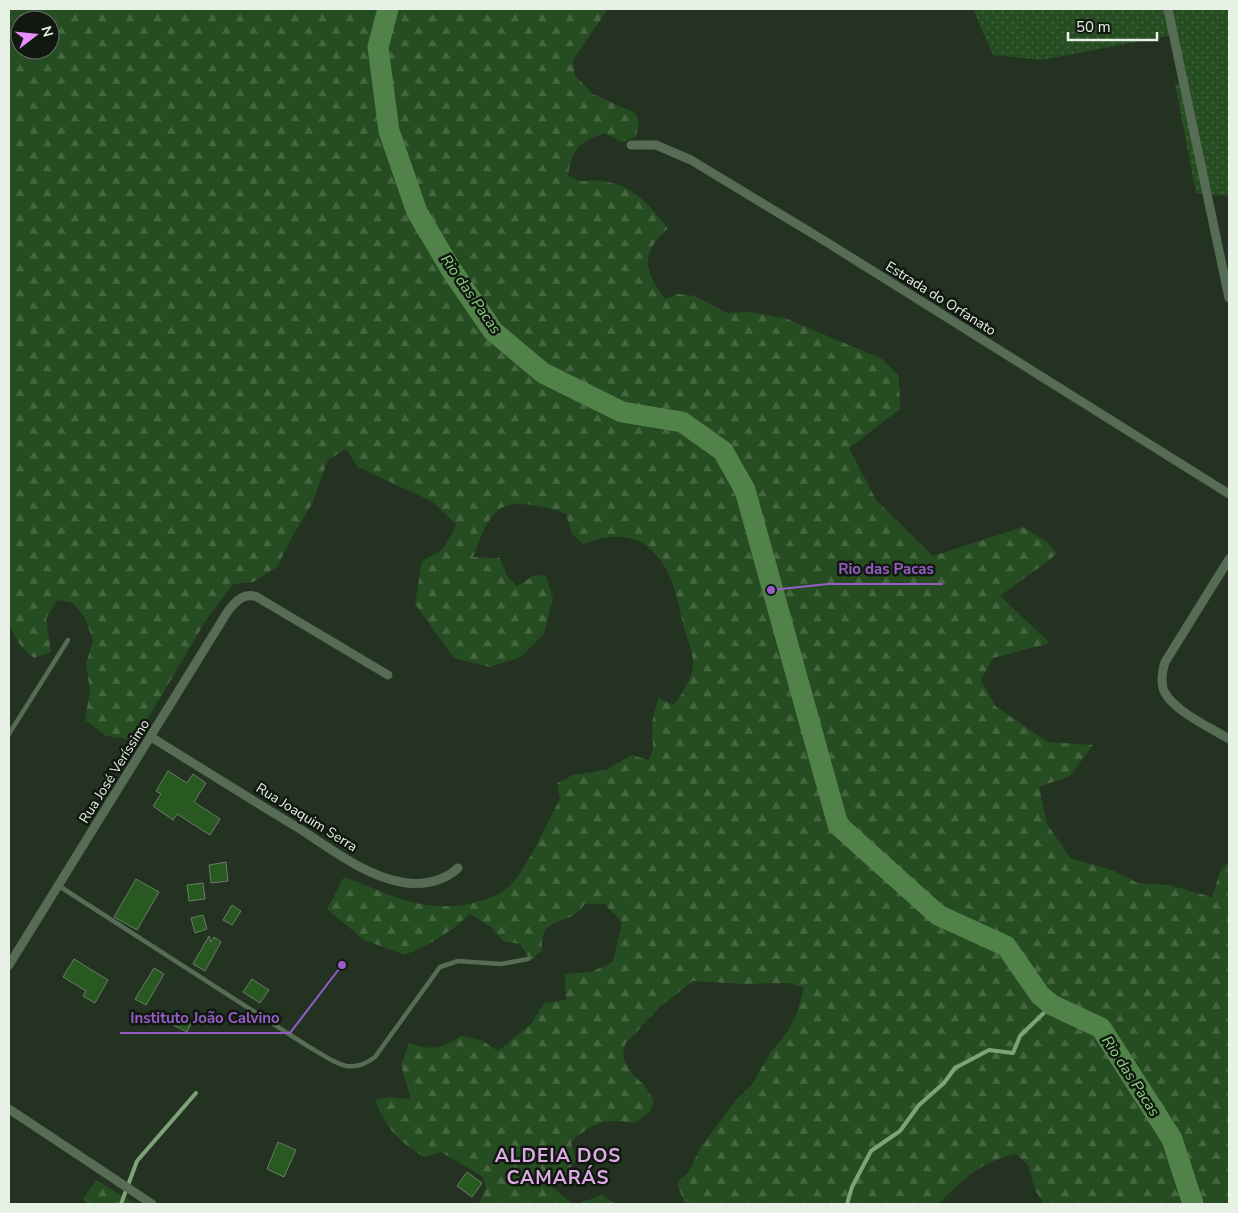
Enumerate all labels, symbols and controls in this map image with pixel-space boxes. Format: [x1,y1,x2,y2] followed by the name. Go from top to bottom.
[10,10,60,60] north arrow
[1068,10,1157,42] scale bar
[1076,17,1111,37] text: 50 m
[36,24,58,39] text: N
[436,250,506,338] water label: Rio das Pacas
[882,257,1000,340] street label: Estrada do Orfanato
[828,554,943,584] callout: Rio das Pacas
[838,559,934,579] text: Rio das Pacas
[75,715,154,827] street label: Rua José Veríssimo
[252,779,361,856] street label: Rua Joaquim Serra
[120,1003,290,1033] callout: Instituto João Calvino
[130,1008,280,1028] text: Instituto João Calvino
[1097,1032,1165,1120] water label: Rio das Pacas
[495,1143,621,1191] district label: ALDEIA DOS CAMARÁS

